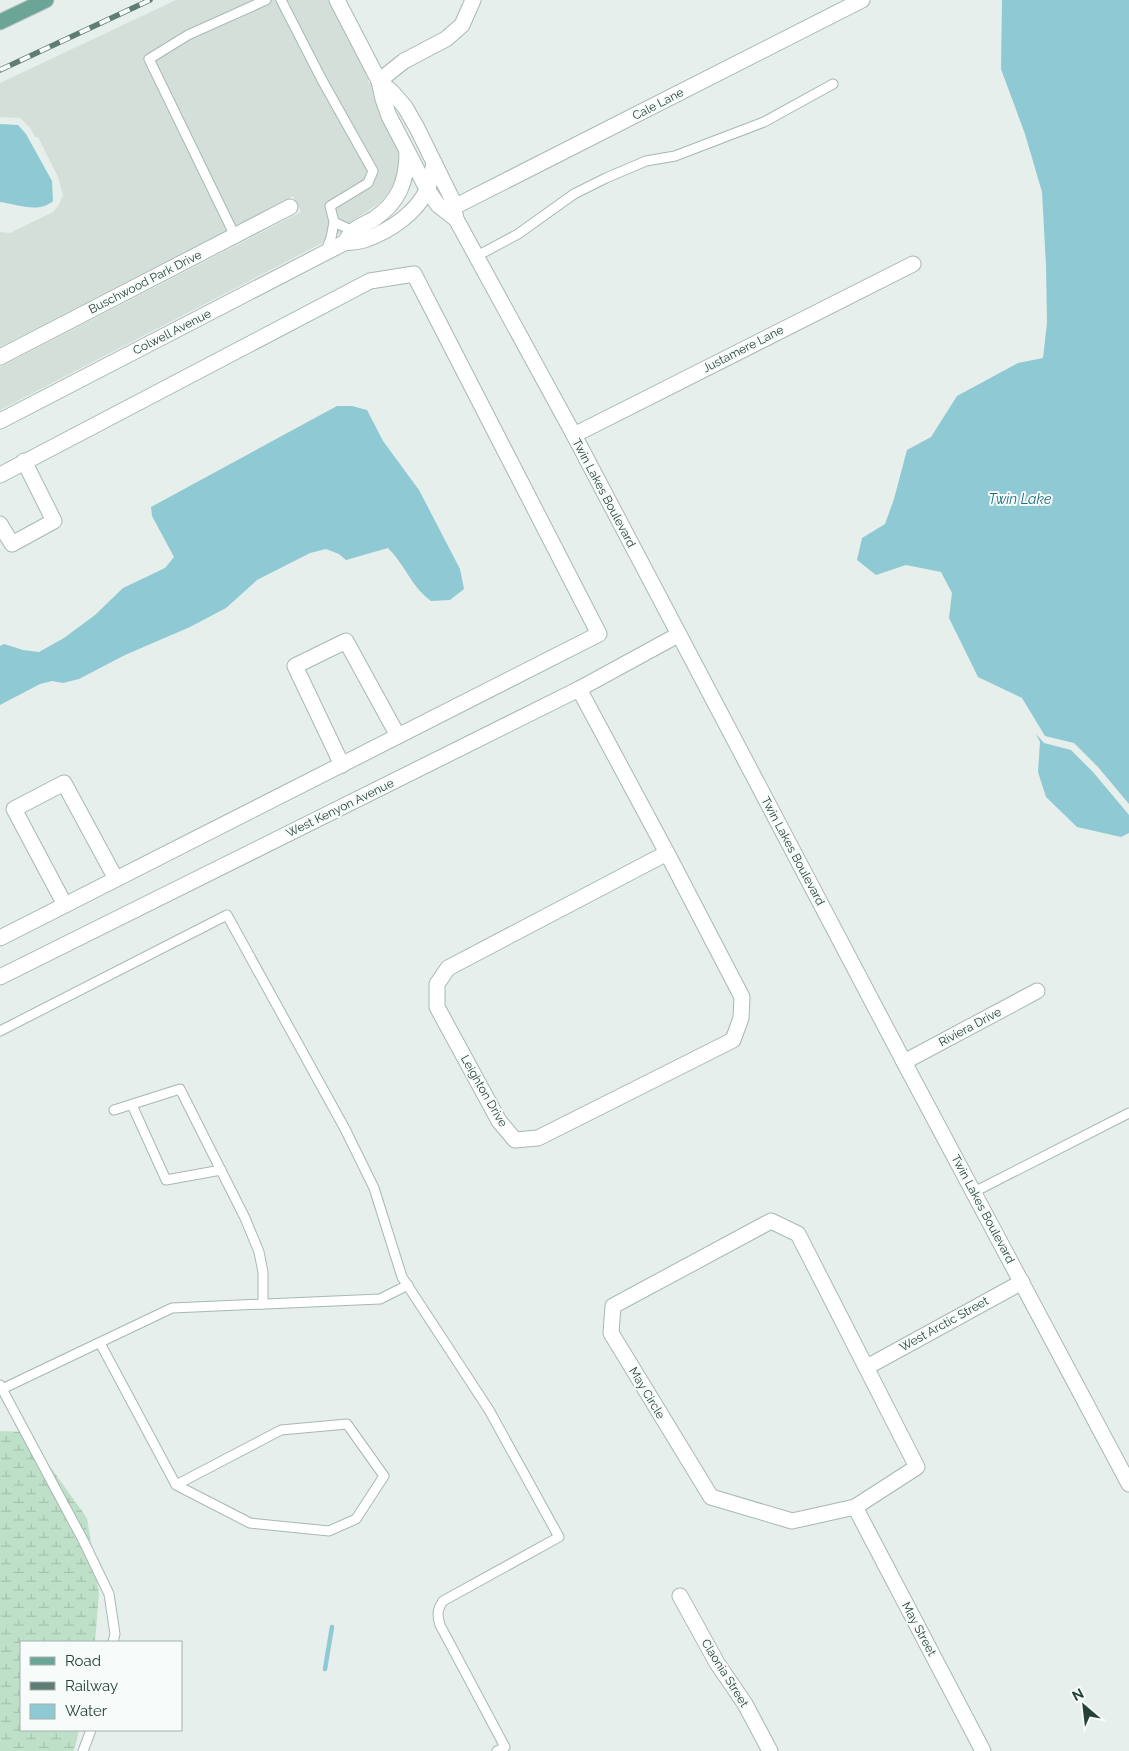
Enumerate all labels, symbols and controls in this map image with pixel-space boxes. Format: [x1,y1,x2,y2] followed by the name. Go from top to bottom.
[630,85,686,123] street label: Cale Lane
[86,247,204,317] street label: Buschwood Park Drive
[131,306,213,358] street label: Colwell Avenue
[700,323,786,375] street label: Justamere Lane
[569,436,639,550] street label: Twin Lakes Boulevard
[989,491,1052,507] water label: Twin Lake
[284,776,396,840] street label: West Kenyon Avenue
[758,794,828,908] street label: Twin Lakes Boulevard
[936,1005,1004,1049] street label: Riviera Drive
[458,1053,510,1129] street label: Leighton Drive
[948,1152,1018,1266] street label: Twin Lakes Boulevard
[897,1294,991,1354] street label: West Arctic Street
[626,1365,668,1421] street label: May Circle
[899,1600,939,1658] street label: May Street
[698,1636,752,1710] street label: Claonia Street
[20,1641,182,1731] legend
[65,1652,101,1670] text: Road
[65,1677,118,1695] text: Railway
[1059,1681,1109,1731] north arrow
[1069,1685,1086,1704] text: N
[65,1702,108,1720] text: Water

